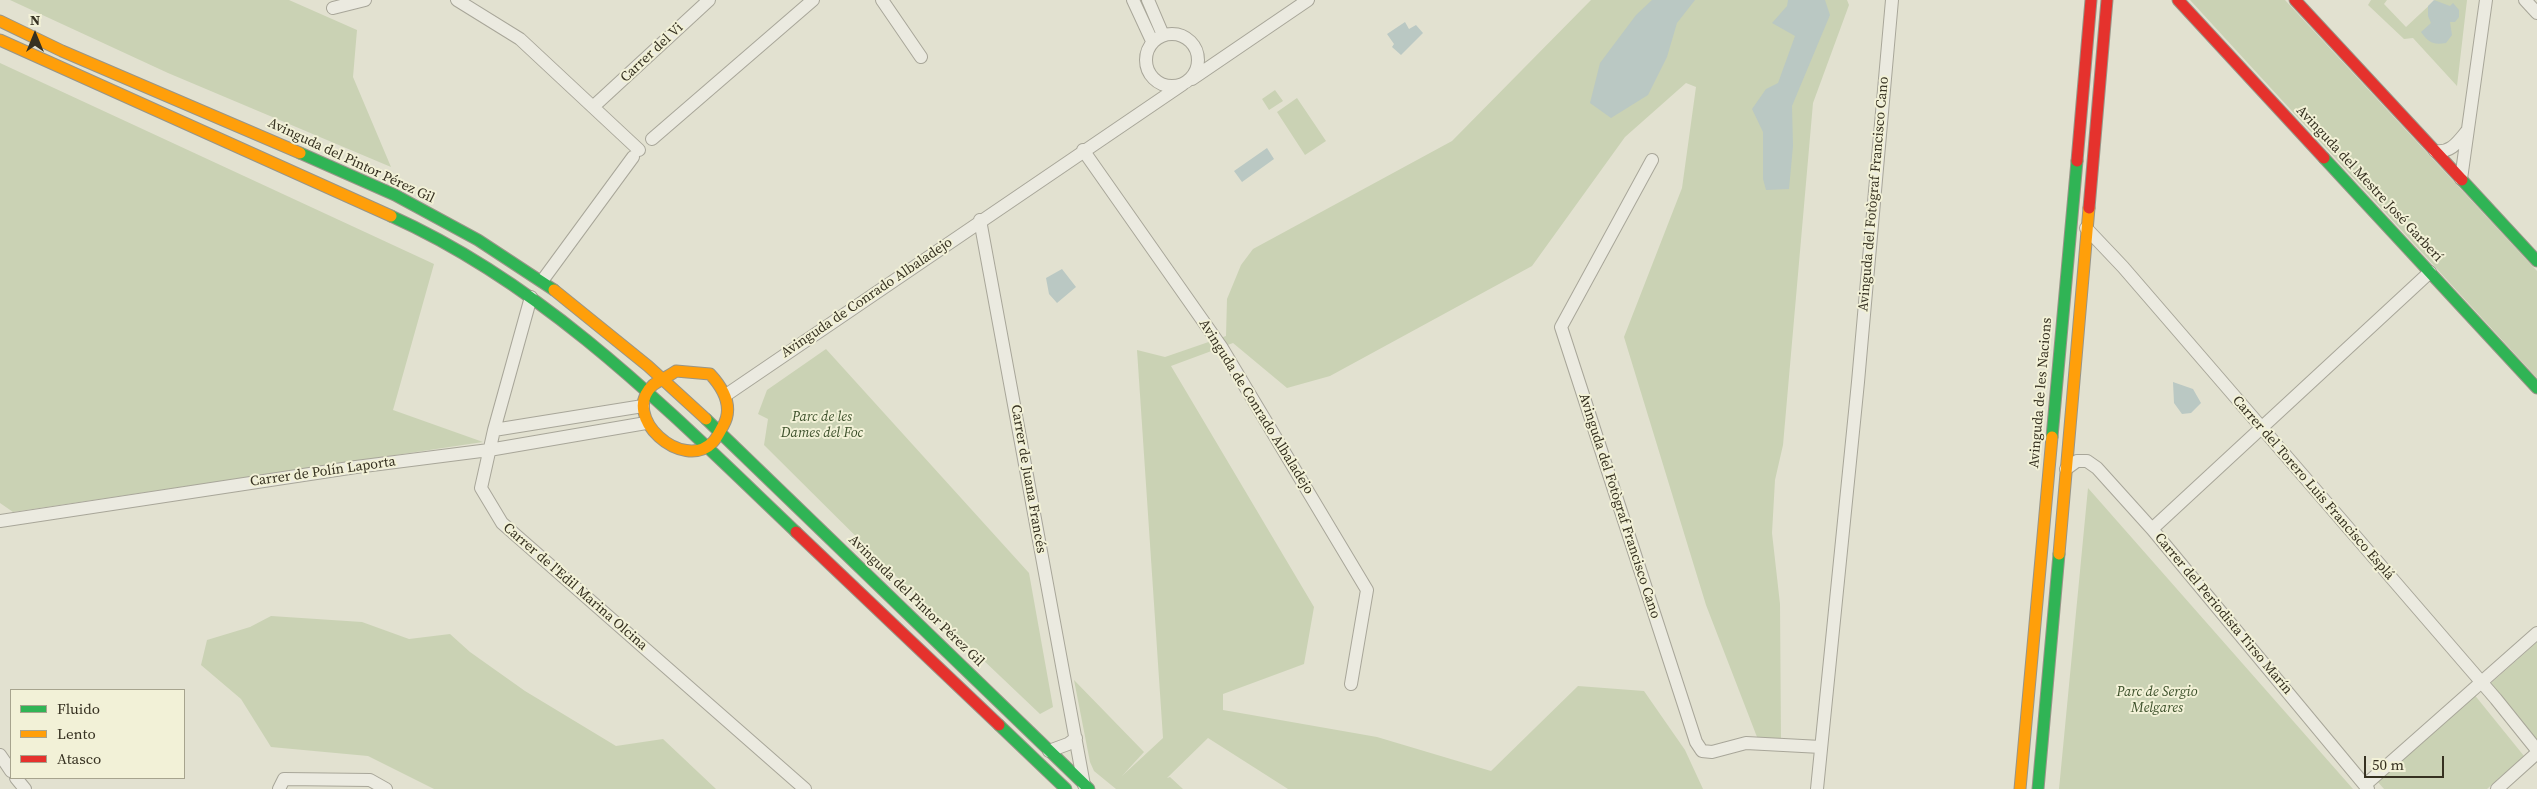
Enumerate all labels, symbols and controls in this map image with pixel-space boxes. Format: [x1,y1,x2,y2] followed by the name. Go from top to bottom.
[10,10,60,60] north arrow
[30,10,40,30] text: N
[617,20,687,86] street label: Carrer del Vi
[1855,76,1893,312] street label: Avinguda del Fotògraf Francisco Cano
[2292,103,2446,265] street label: Avinguda del Mestre José Garberí
[265,115,437,207] street label: Avinguda del Pintor Pérez Gil
[778,234,956,362] street label: Avinguda de Conrado Albaladejo
[1195,316,1317,498] street label: Avinguda de Conrado Albaladejo
[2026,317,2056,469] street label: Avinguda de les Nacions
[1575,391,1663,621] street label: Avinguda del Fotògraf Francisco Cano
[2228,393,2398,583] street label: Carrer del Torero Luis Francisco Esplá
[1007,404,1049,554] street label: Carrer de Juana Francés
[781,409,863,442] park label: Parc de les Dames del Foc
[249,453,397,491] street label: Carrer de Polín Laporta
[499,520,651,654] street label: Carrer de l'Edil Marina Olcina
[2150,530,2296,698] street label: Carrer del Periodista Tirso Marín
[845,532,987,670] street label: Avinguda del Pintor Pérez Gil
[2116,684,2198,716] park label: Parc de Sergio Melgares
[10,689,185,779] legend
[57,698,100,719] text: Fluido
[57,723,96,744] text: Lento
[2367,746,2447,778] scale bar
[57,748,101,769] text: Atasco
[2372,754,2404,775] text: 50 m

